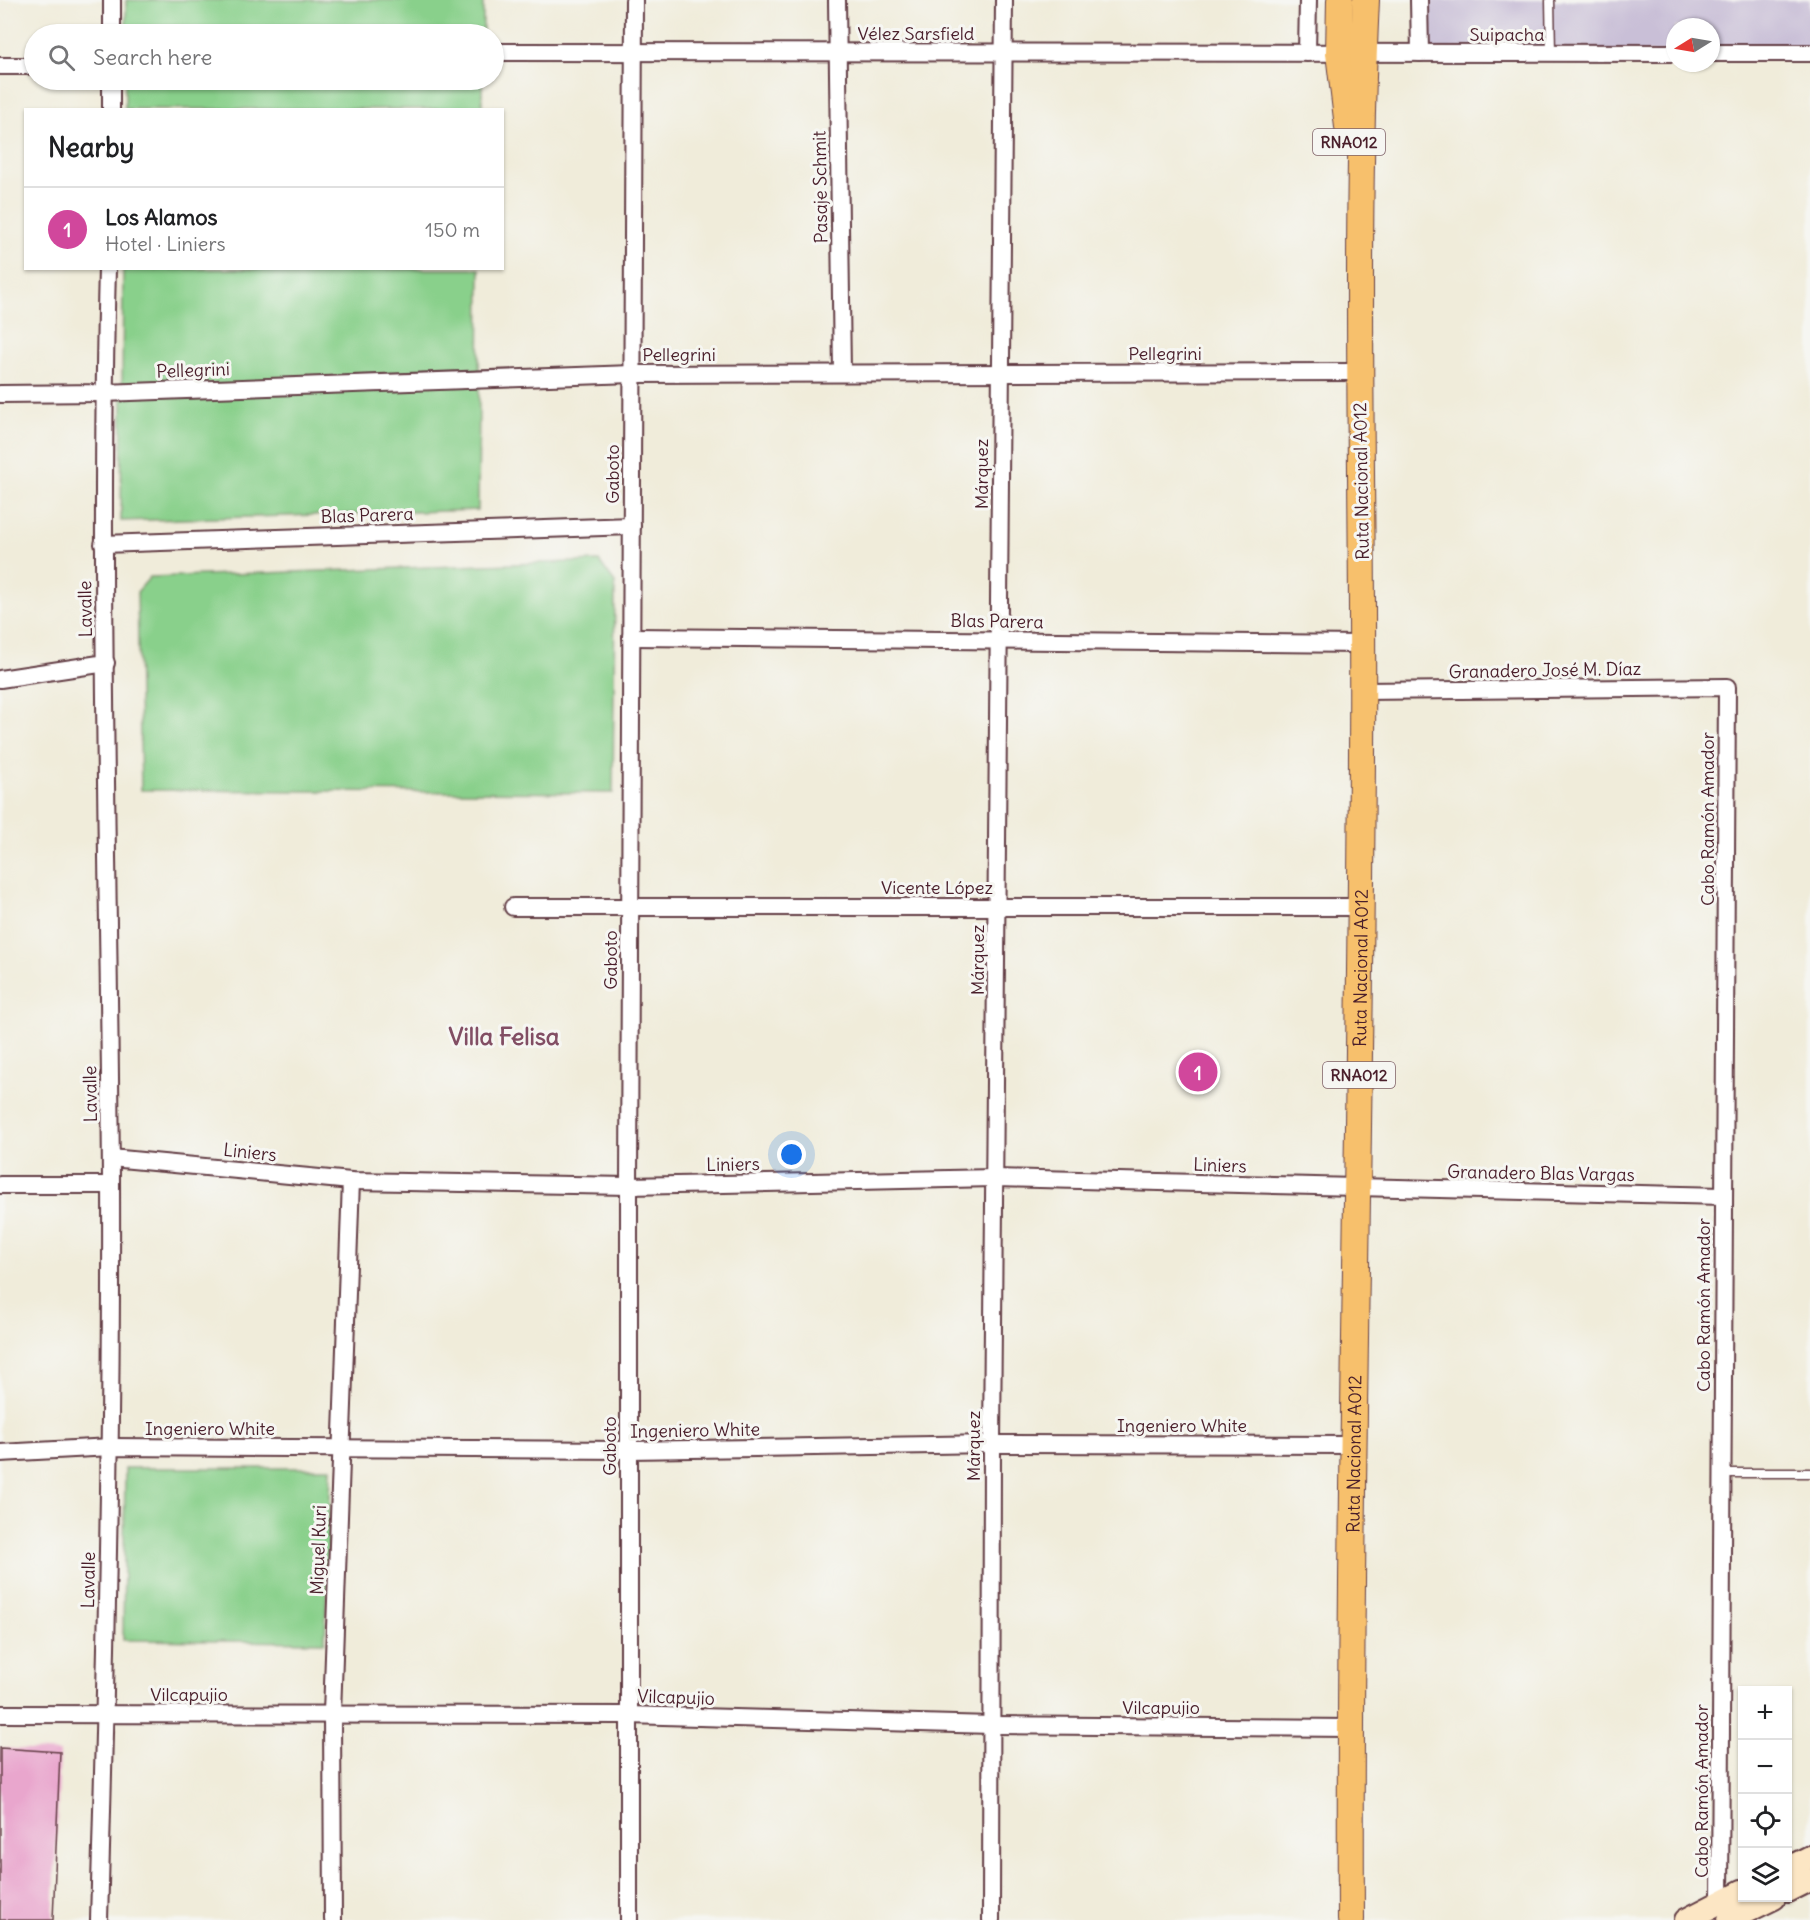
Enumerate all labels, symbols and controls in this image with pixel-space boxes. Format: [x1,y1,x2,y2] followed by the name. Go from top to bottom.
[1666,18,1720,72] north arrow
[858,22,975,45] street label: Vélez Sarsfield
[1470,23,1544,46] street label: Suipacha
[24,24,504,90] search box
[45,41,78,74] icon: search
[93,43,212,71] text: Search here
[1313,129,1385,155] road number: RNA012
[48,131,134,164] text: Nearby
[808,131,832,243] street label: Pasaje Schmit
[105,203,218,231] text: Los Alamos
[64,217,71,242] text: 1
[425,217,480,242] text: 150 m
[105,231,226,256] text: Hotel · Liniers
[1128,342,1202,365] street label: Pellegrini
[642,343,716,366] street label: Pellegrini
[156,357,230,383] street label: Pellegrini
[1348,402,1374,560] street label: Ruta Nacional A012
[970,438,993,509] street label: Márquez
[601,444,624,504] street label: Gaboto
[320,502,414,528] street label: Blas Parera
[73,580,97,638] street label: Lavalle
[950,609,1044,633] street label: Blas Parera
[1449,657,1642,683] street label: Granadero José M. Díaz
[1696,731,1719,906] street label: Cabo Ramón Amador
[881,876,993,899] street label: Vicente López
[1348,889,1372,1047] street label: Ruta Nacional A012
[966,924,989,995] street label: Márquez
[599,930,622,990] street label: Gaboto
[448,1021,560,1051] district label: Villa Felisa
[1178,1050,1218,1094] pin: 1
[1323,1062,1395,1088] road number: RNA012
[78,1065,102,1123] street label: Lavalle
[222,1138,278,1166] street label: Liniers
[777,1140,806,1169] your location
[706,1152,760,1176] street label: Liniers
[1193,1153,1247,1177] street label: Liniers
[1447,1160,1635,1186] street label: Granadero Blas Vargas
[1692,1217,1715,1392] street label: Cabo Ramón Amador
[1341,1375,1366,1533] street label: Ruta Nacional A012
[962,1410,985,1481] street label: Márquez
[1117,1414,1247,1437] street label: Ingeniero White
[598,1416,621,1476] street label: Gaboto
[145,1417,275,1440] street label: Ingeniero White
[630,1417,760,1443] street label: Ingeniero White
[305,1505,331,1595] street label: Miguel Kuri
[76,1551,100,1609] street label: Lavalle
[150,1683,228,1706] street label: Vilcapujio
[637,1684,715,1710] street label: Vilcapujio
[1738,1686,1792,1902] map controls
[1738,1686,1792,1740] button: +
[1122,1696,1200,1719] street label: Vilcapujio
[1690,1703,1713,1878] street label: Cabo Ramón Amador
[1738,1740,1792,1794] button: −
[1738,1794,1792,1848] button: locate
[1738,1848,1792,1902] button: layers

